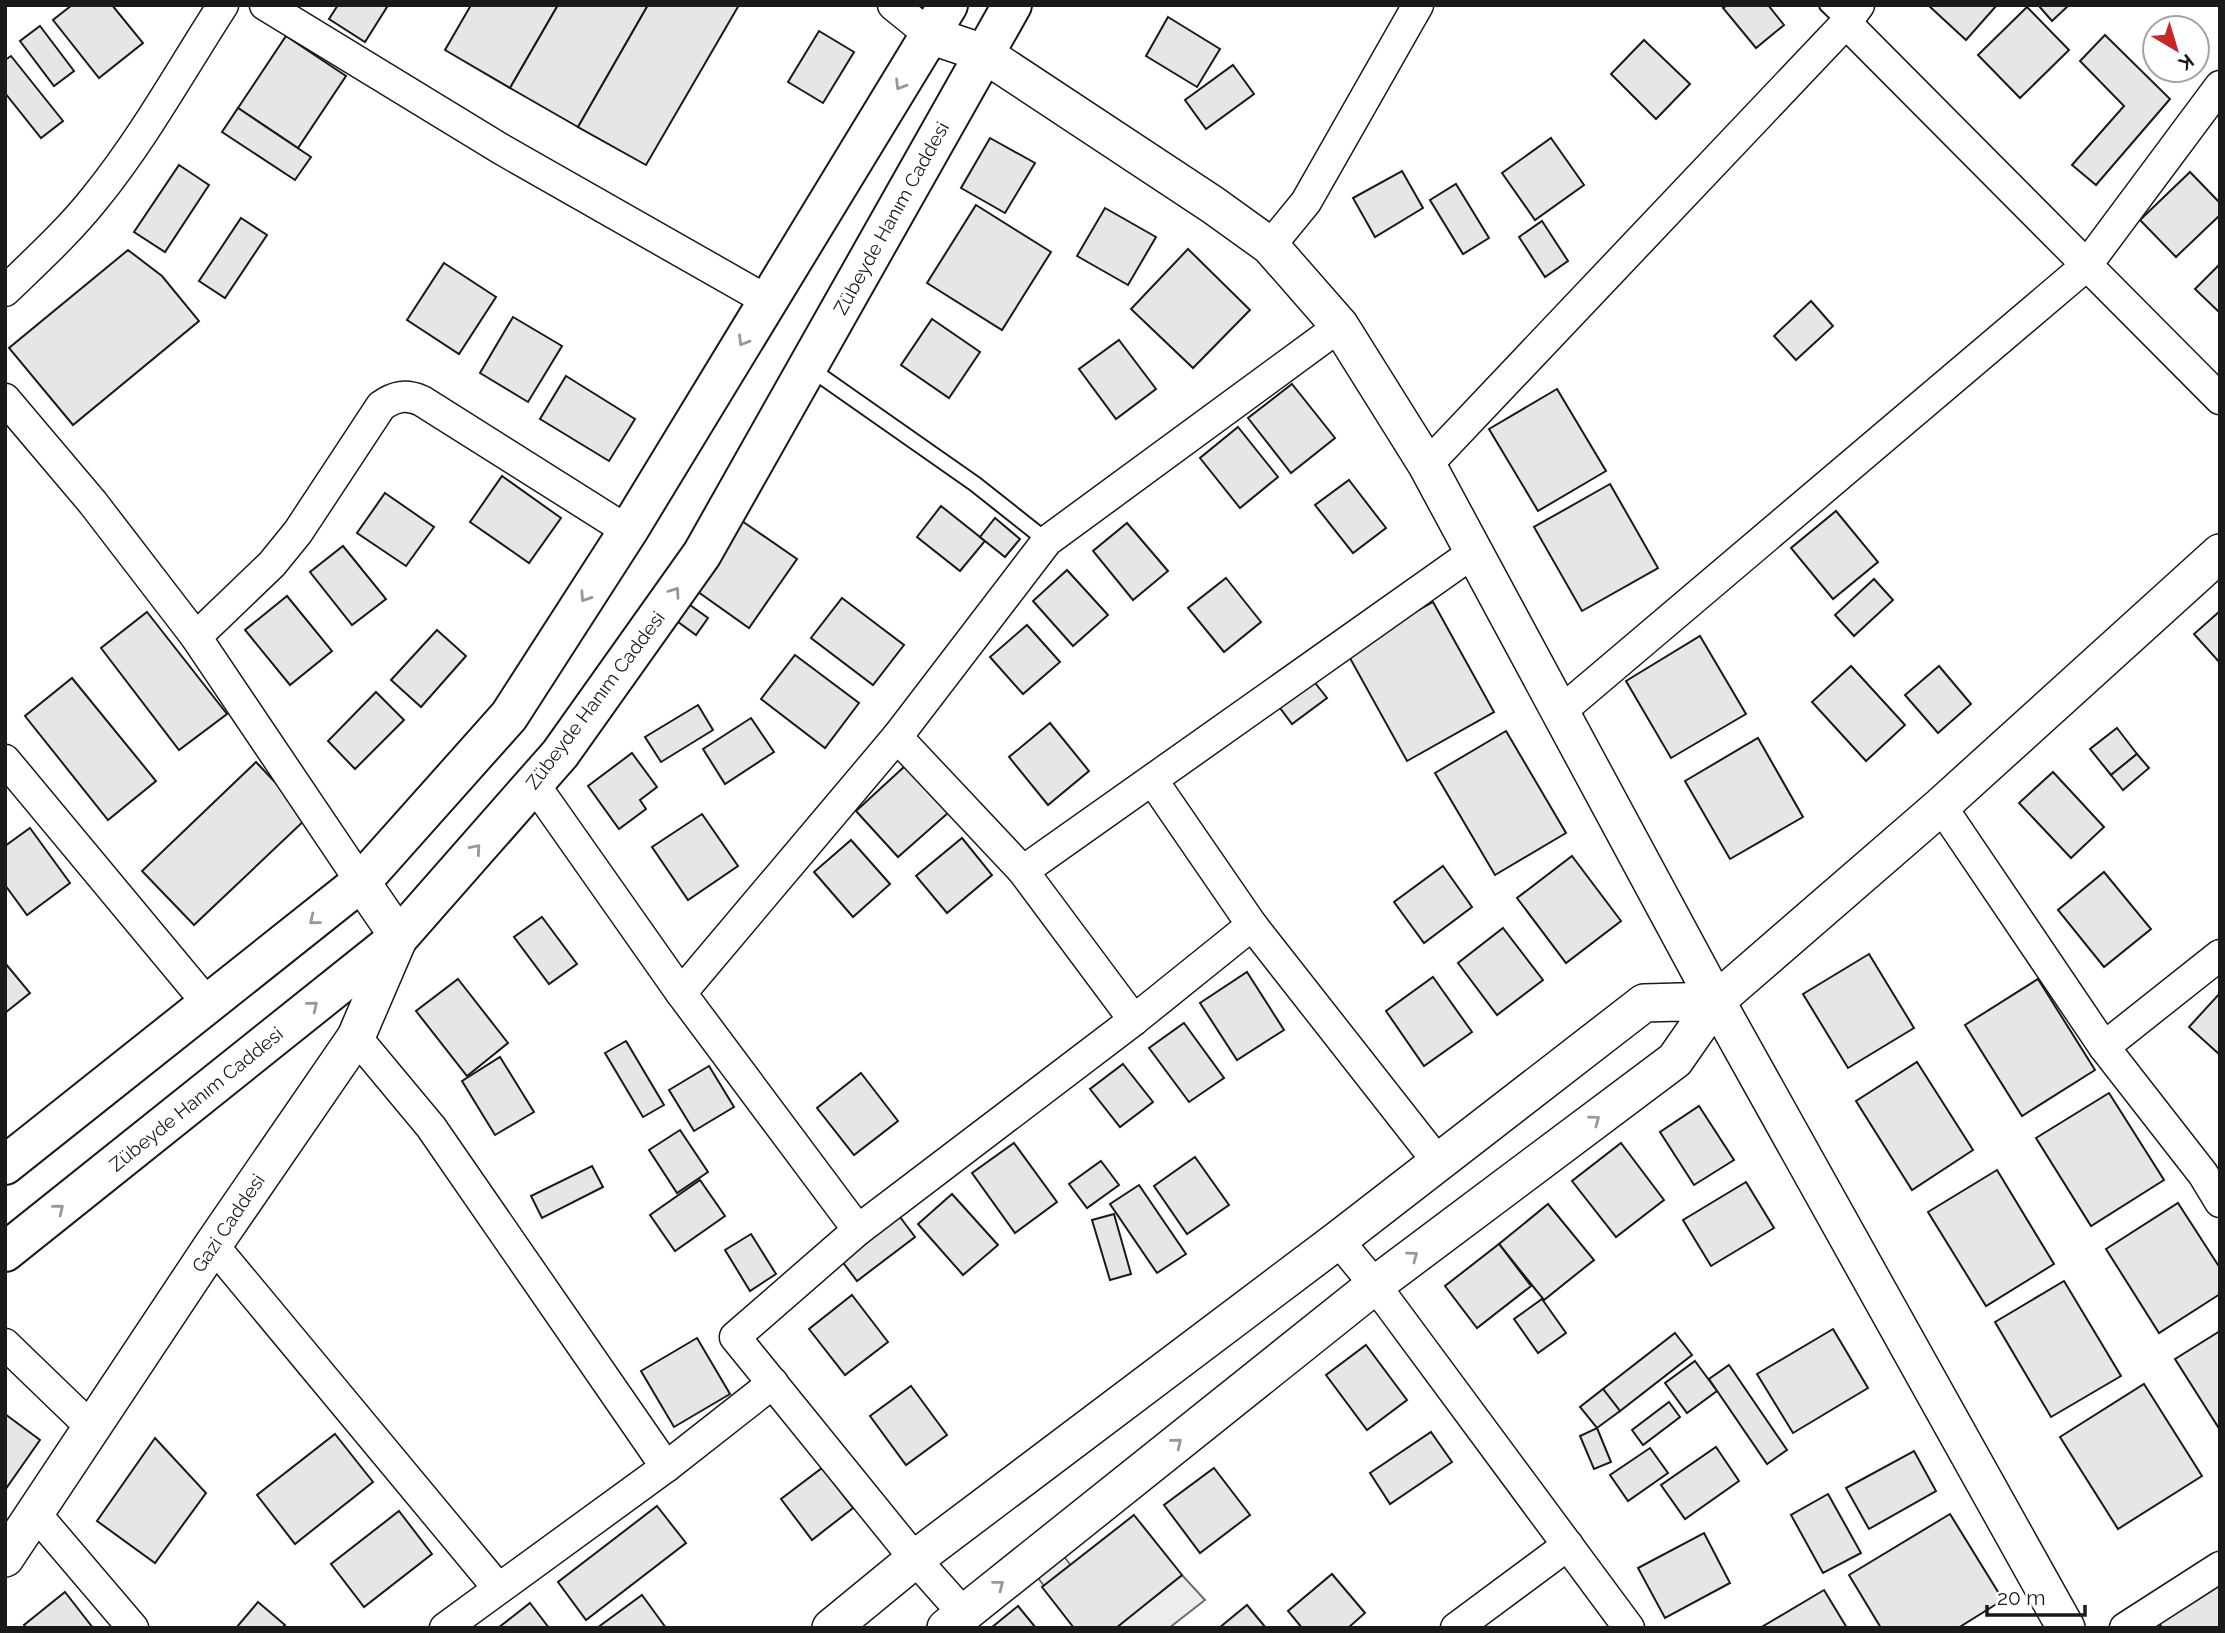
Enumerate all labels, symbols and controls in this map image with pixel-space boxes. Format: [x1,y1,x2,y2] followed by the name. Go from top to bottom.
[2141,14,2211,84] north arrow
[2174,50,2198,75] text: K
[895,77,908,90] one-way arrow
[829,118,953,318] street label: Zübeyde Hanım Caddesi
[739,334,752,347] one-way arrow
[667,587,679,600] one-way arrow
[580,590,593,603] one-way arrow
[521,607,669,793] street label: Zübeyde Hanım Caddesi
[468,844,481,857] one-way arrow
[309,911,322,924] one-way arrow
[305,1002,318,1014] one-way arrow
[105,1022,287,1176] street label: Zübeyde Hanım Caddesi
[1587,1115,1600,1128] one-way arrow
[187,1170,269,1276] street label: Gazi Caddesi
[51,1205,63,1218] one-way arrow
[1405,1252,1418,1265] one-way arrow
[1169,1439,1182,1451] one-way arrow
[1987,1574,2085,1618] scale bar
[991,1580,1004,1593] one-way arrow
[1997,1585,2045,1610] text: 20 m

